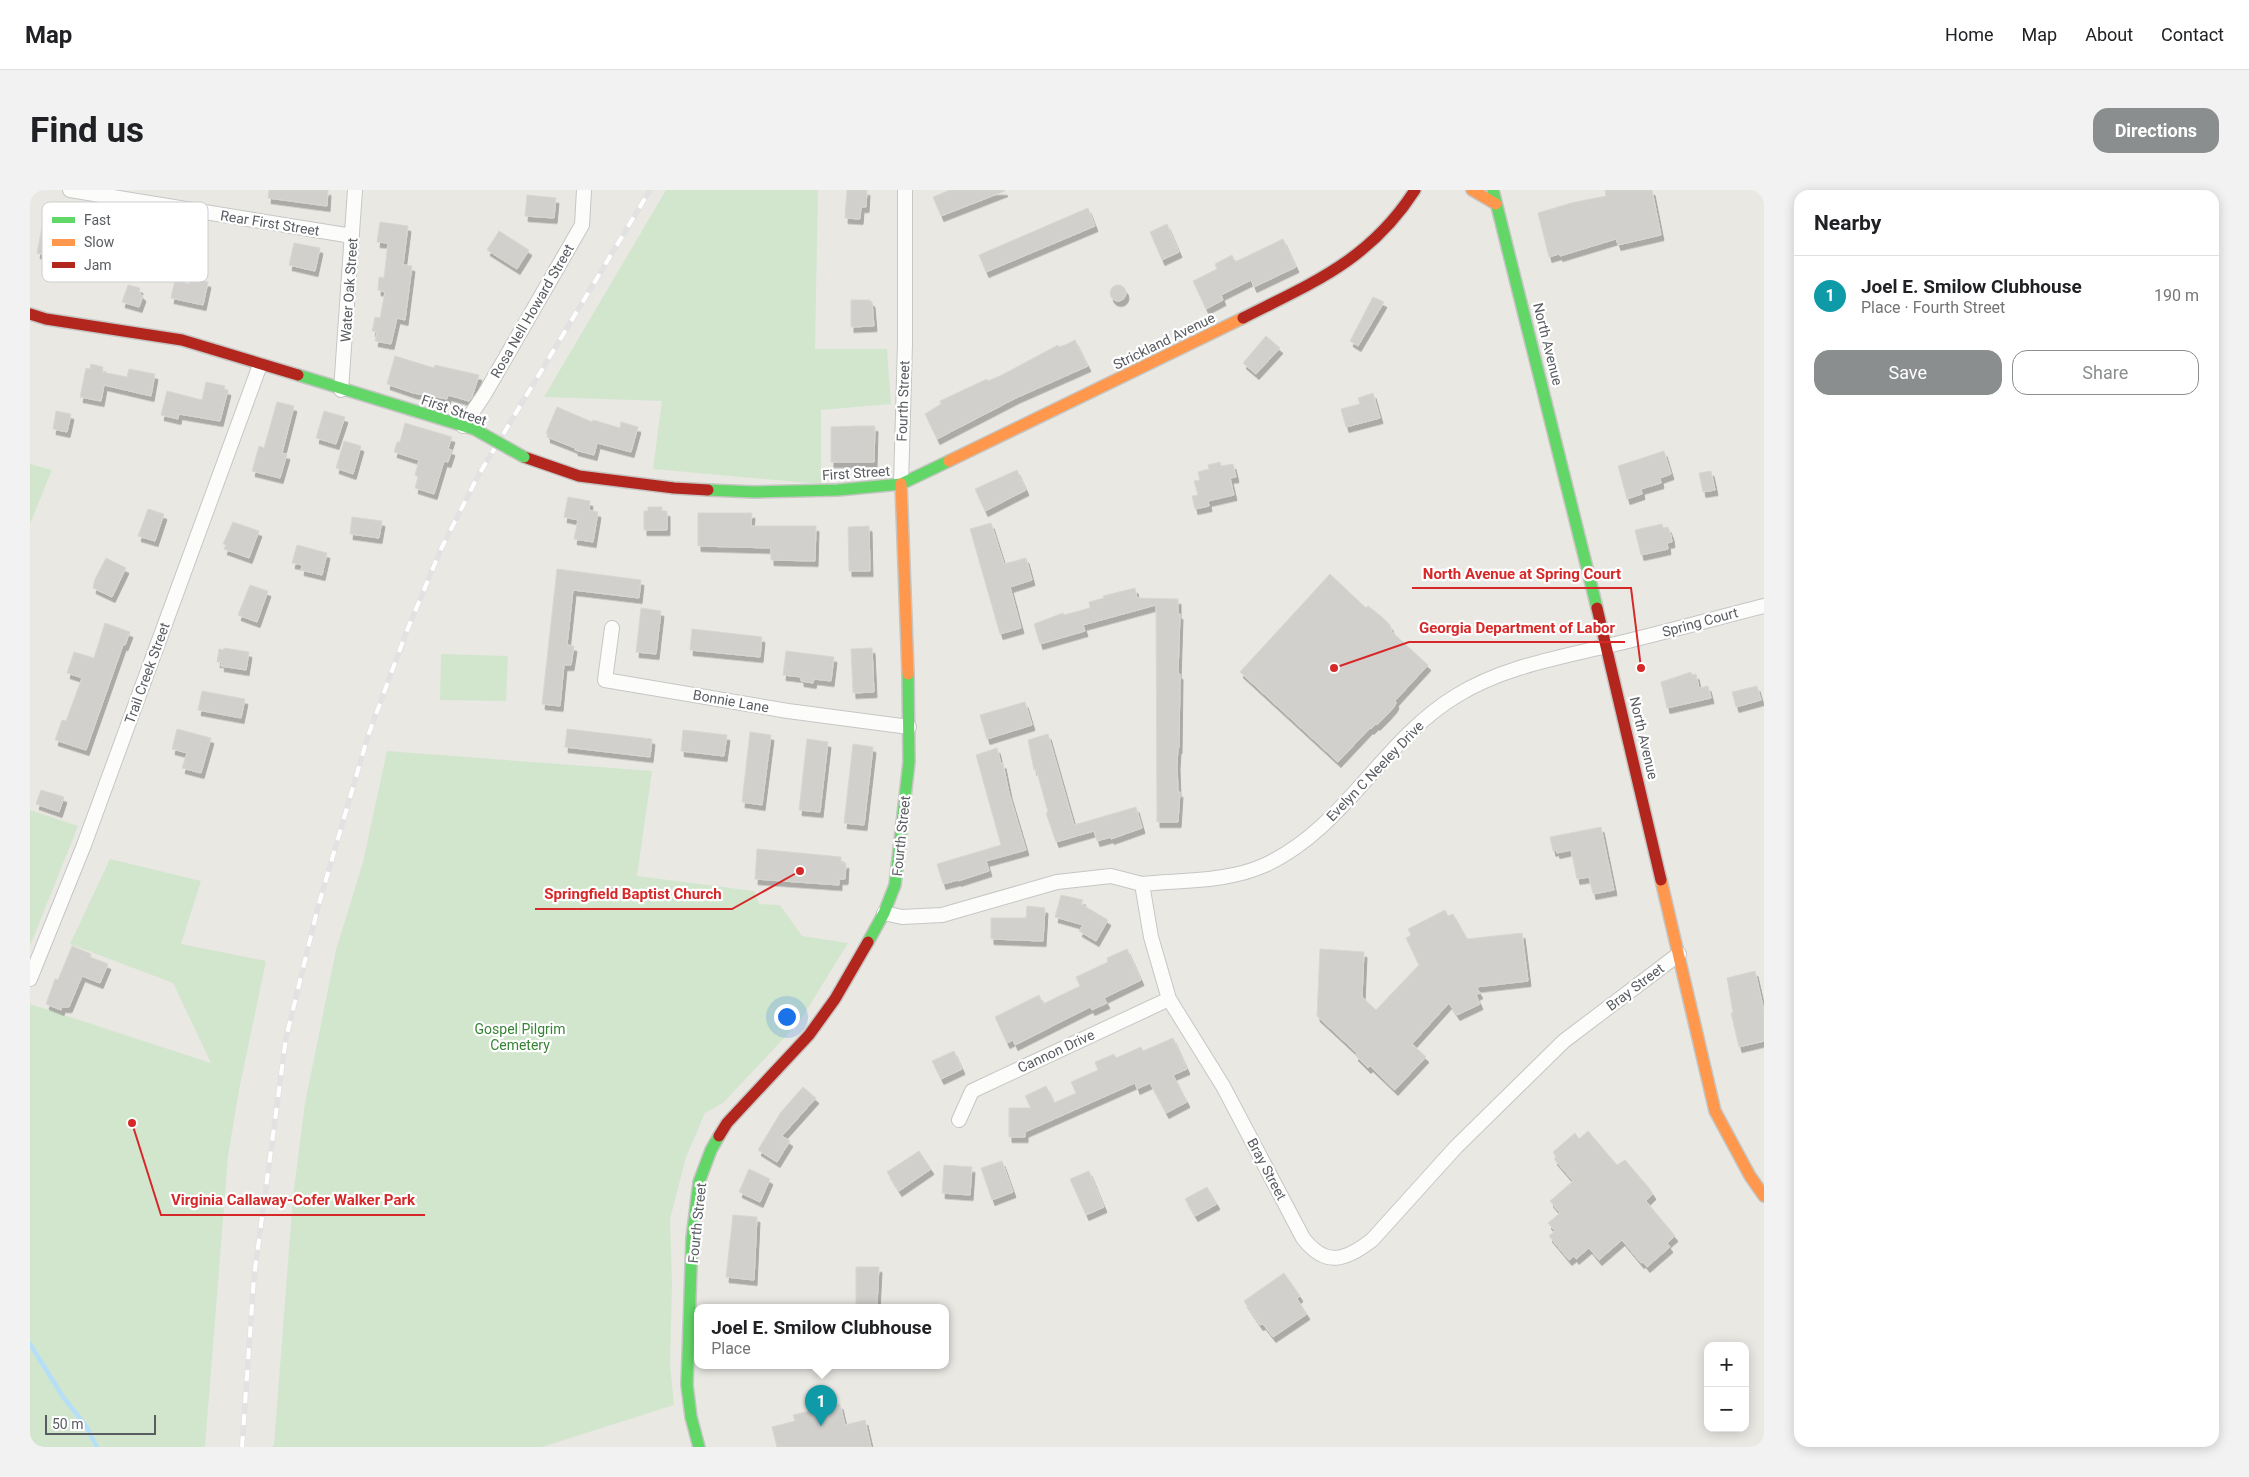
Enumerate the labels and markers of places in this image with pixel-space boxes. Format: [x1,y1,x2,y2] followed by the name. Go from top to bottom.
[1412,558,1631,588] callout: North Avenue at Spring Court
[1409,612,1625,642] callout: Georgia Department of Labor
[535,879,732,909] callout: Springfield Baptist Church
[161,1185,425,1215] callout: Virginia Callaway-Cofer Walker Park
[805,1385,837,1426] pin: 1

